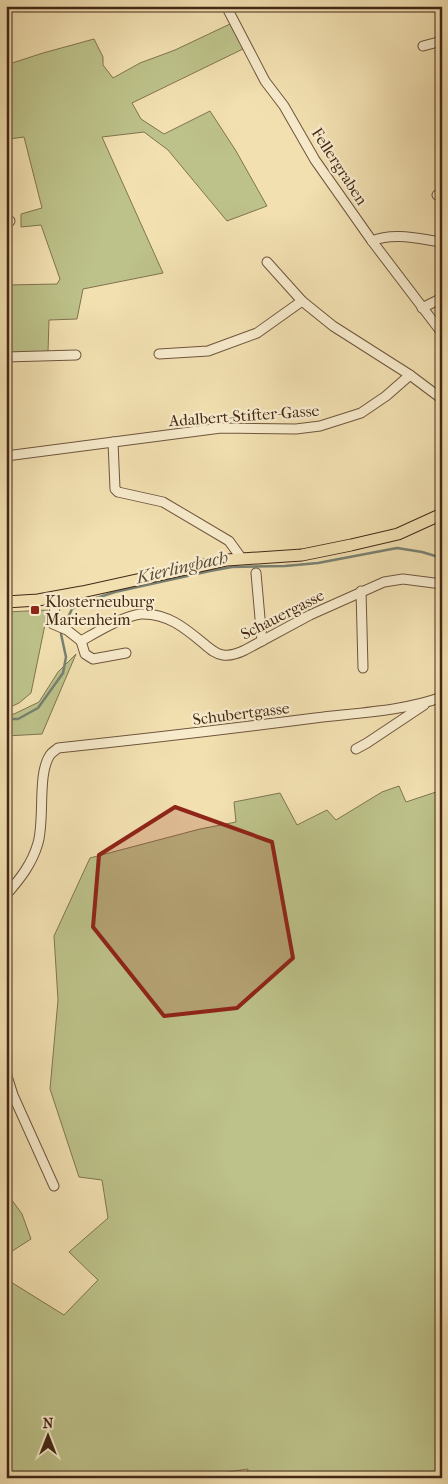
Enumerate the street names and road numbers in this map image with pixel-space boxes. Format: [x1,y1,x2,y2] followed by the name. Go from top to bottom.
[308,124,372,209] street label: Fellergraben
[167,401,320,430] street label: Adalbert-Stifter-Gasse
[237,585,327,644] street label: Schauergasse
[191,698,291,729] street label: Schubertgasse

